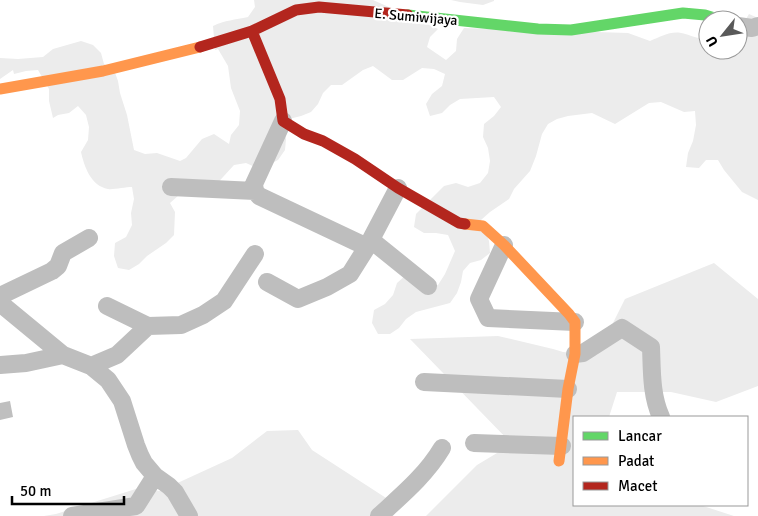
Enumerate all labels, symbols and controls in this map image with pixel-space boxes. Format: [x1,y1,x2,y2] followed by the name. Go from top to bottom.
[374,5,458,29] street label: E. Sumiwijaya
[698,10,748,60] north arrow
[702,33,722,50] text: U
[573,416,748,506] legend
[618,427,662,445] text: Lancar
[618,452,654,470] text: Padat
[12,474,125,506] scale bar
[618,477,657,495] text: Macet
[20,482,51,500] text: 50 m

